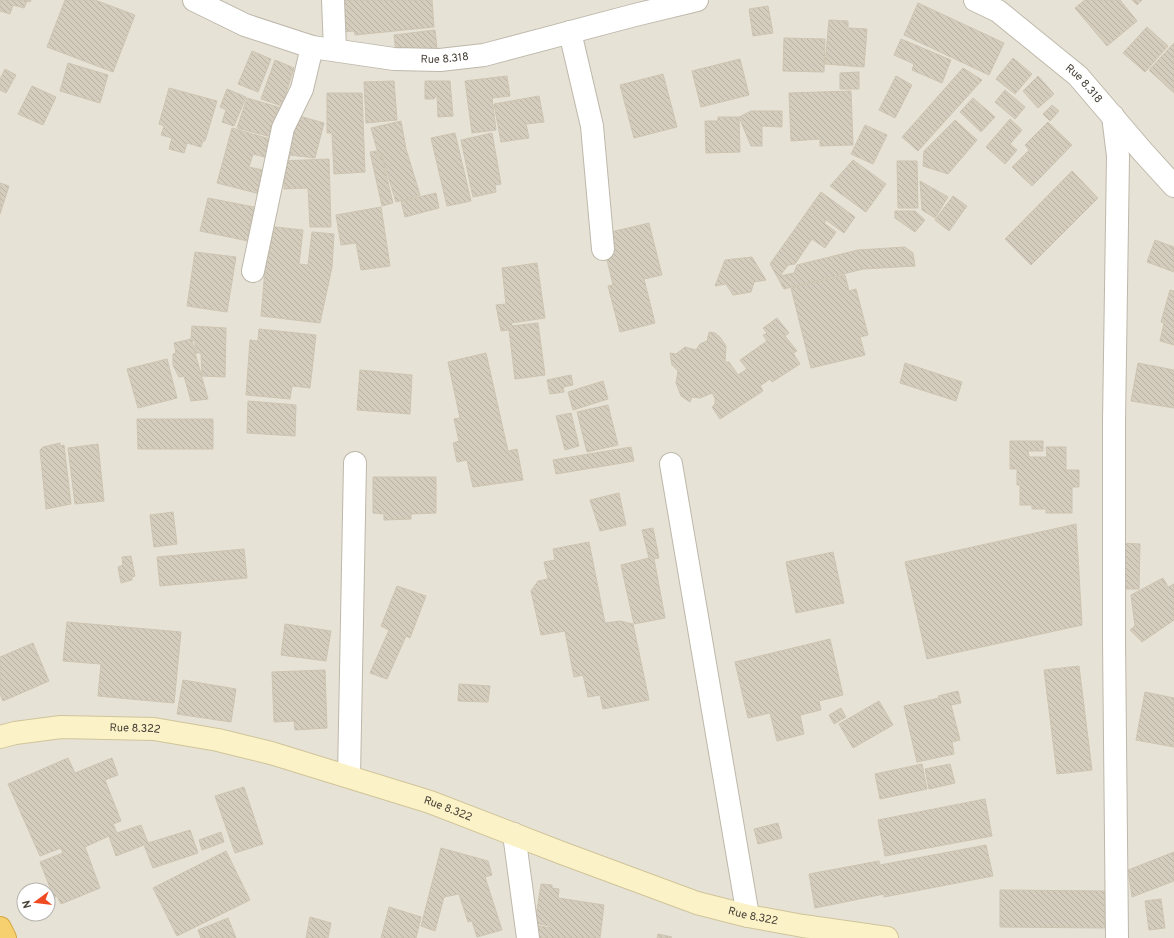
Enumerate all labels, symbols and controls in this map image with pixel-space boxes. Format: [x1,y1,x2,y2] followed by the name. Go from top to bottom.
[420,50,470,67] street label: Rue 8.318
[1062,61,1105,106] street label: Rue 8.318
[110,721,162,737] street label: Rue 8.322
[422,793,474,825] street label: Rue 8.322
[16,882,56,922] north arrow
[20,899,35,910] text: N
[727,904,779,928] street label: Rue 8.322

